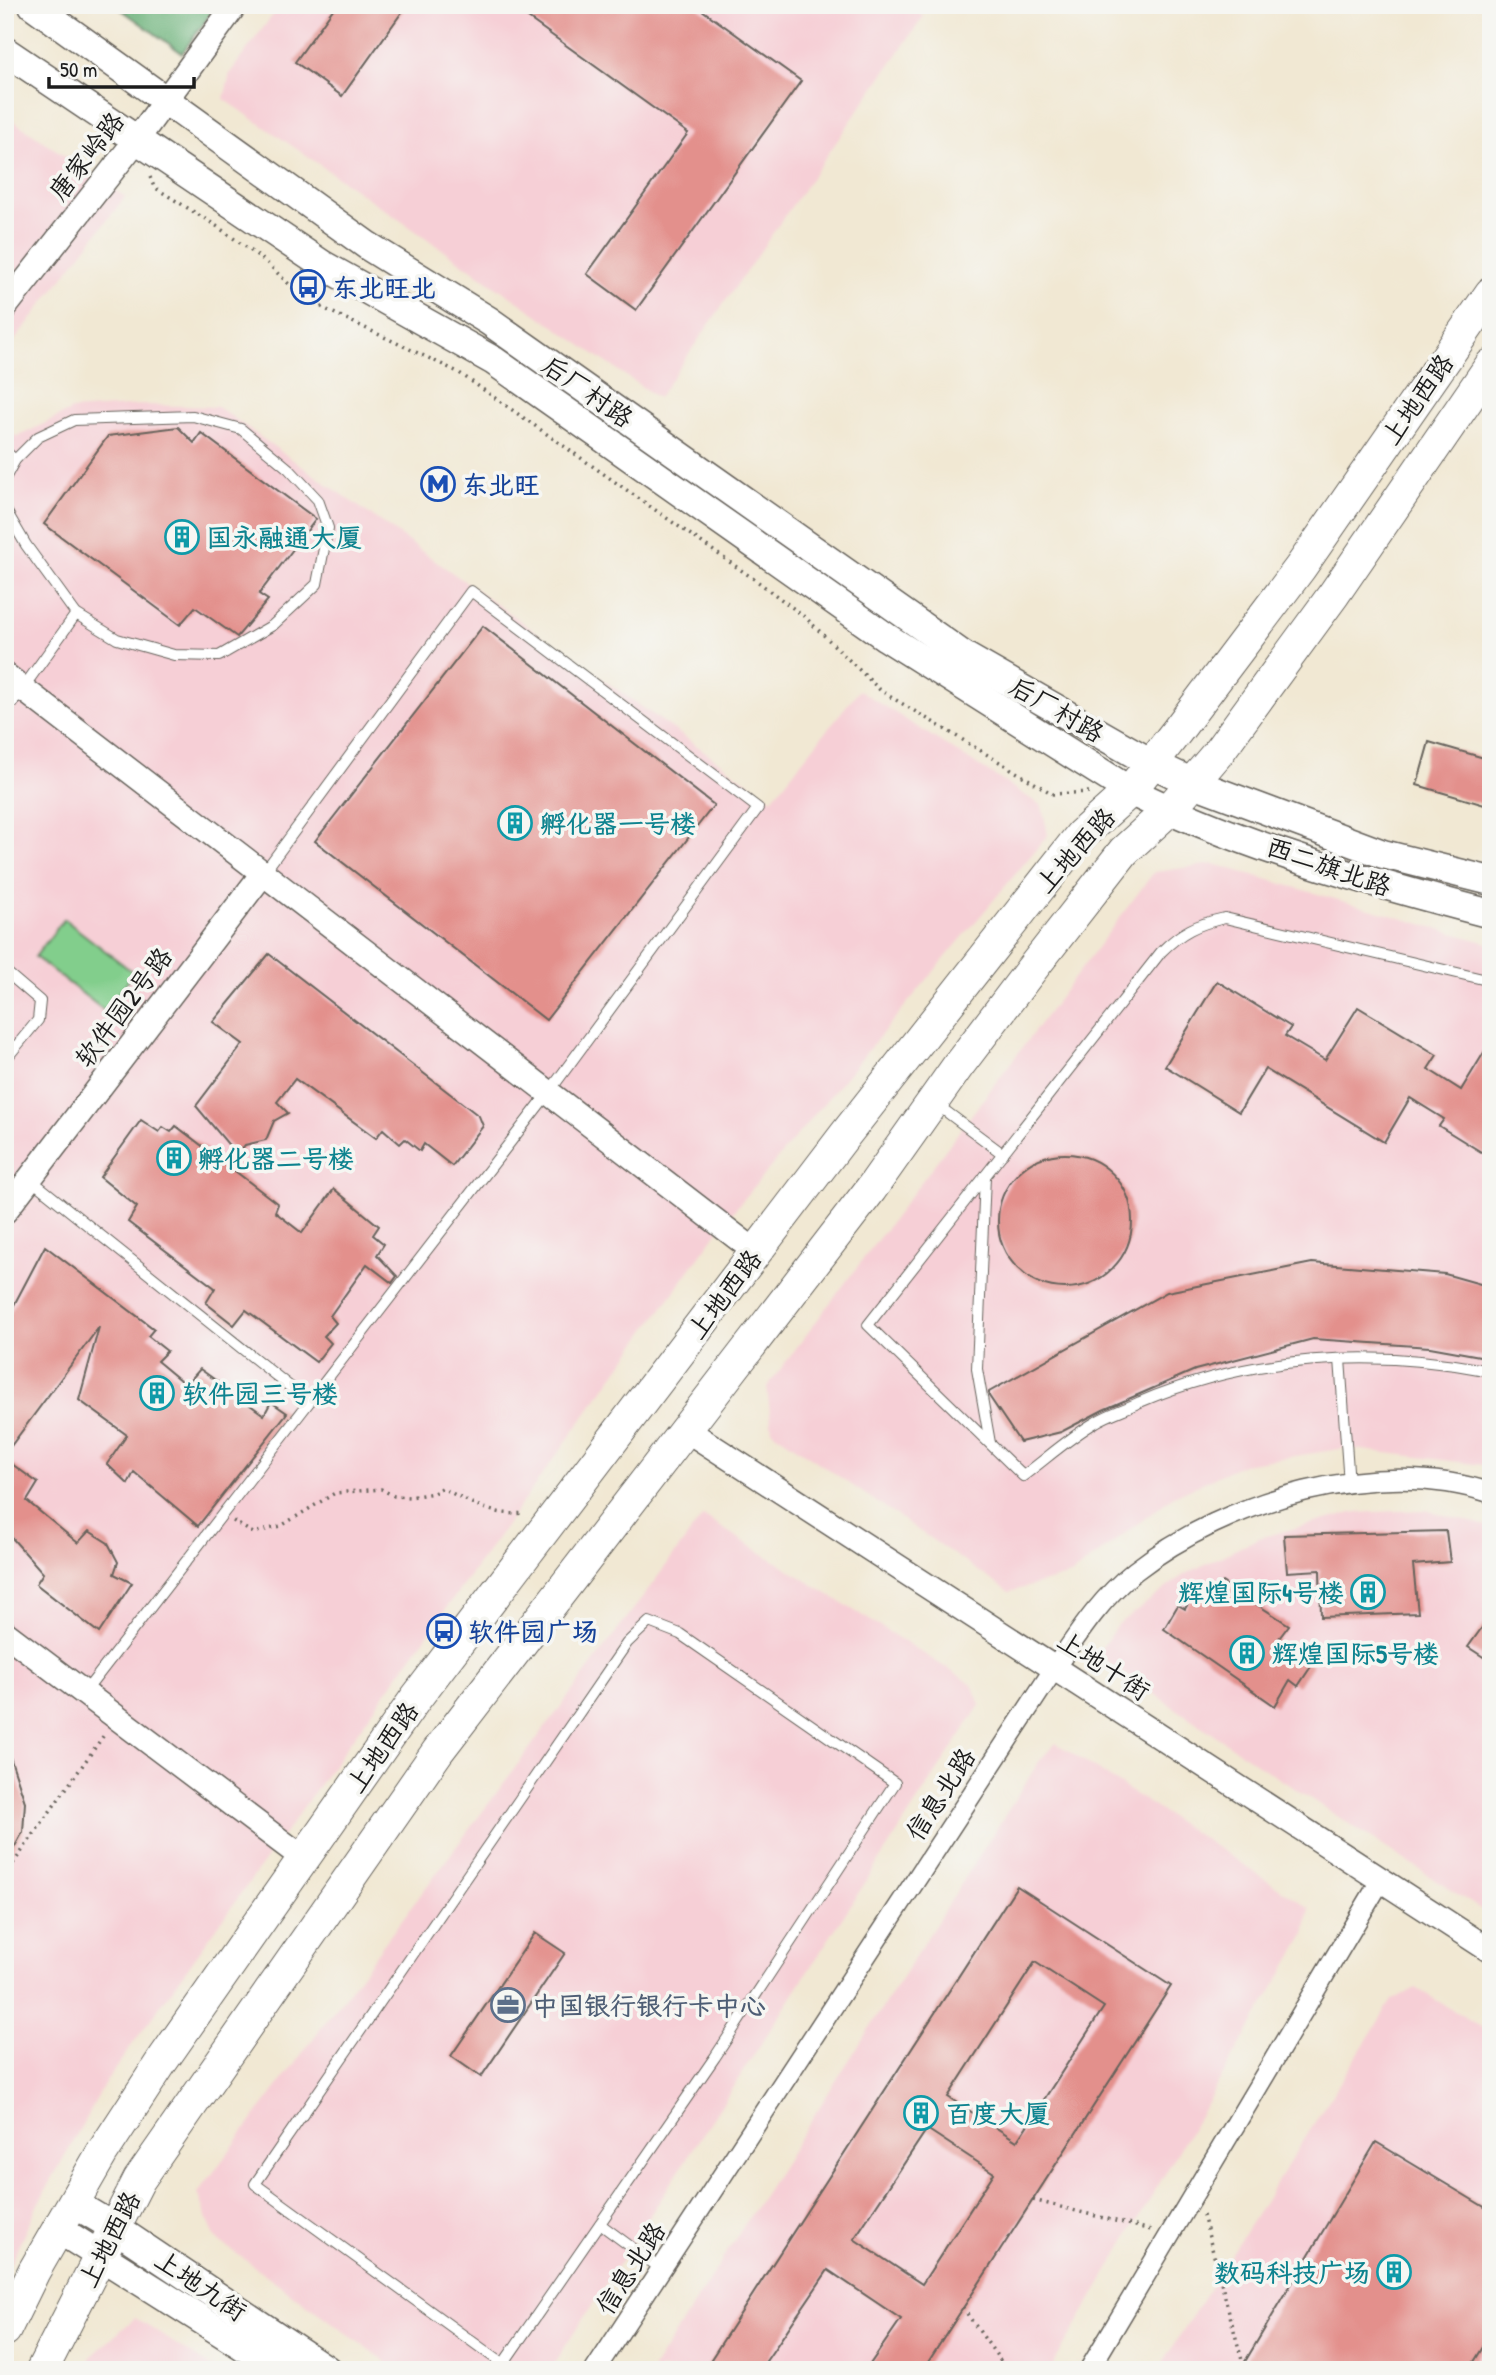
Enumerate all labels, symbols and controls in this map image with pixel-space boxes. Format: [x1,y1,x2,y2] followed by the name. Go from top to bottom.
[49,46,194,90] scale bar
[60,55,97,84] text: 50 m
[40,104,132,208] street label: 唐家岭路
[289,268,327,306] bus stop icon: 东北旺北
[332,270,436,305] place label: 东北旺北
[1373,346,1461,452] street label: 上地西路
[535,347,641,435] street label: 后厂村路
[419,465,457,503] metro station icon: 东北旺
[462,467,540,502] place label: 东北旺
[163,518,201,556] building icon: 国永融通大厦
[206,520,362,555] place label: 国永融通大厦
[1003,668,1111,750] street label: 后厂村路
[1027,800,1123,900] street label: 上地西路
[496,804,534,842] building icon: 孵化器一号楼
[540,806,696,841] place label: 孵化器一号楼
[1262,828,1396,904] street label: 西二旗北路
[66,940,180,1074] street label: 软件园2号路
[155,1139,193,1177] building icon: 孵化器二号楼
[198,1141,354,1176] place label: 孵化器二号楼
[679,1242,769,1346] street label: 上地西路
[138,1374,176,1412] building icon: 软件园三号楼
[182,1376,338,1411] place label: 软件园三号楼
[1349,1573,1387,1611] building icon: 辉煌国际4号楼
[1178,1575,1344,1610] place label: 辉煌国际4号楼
[425,1612,463,1650] bus stop icon: 软件园广场
[468,1614,598,1649] place label: 软件园广场
[1051,1622,1157,1708] street label: 上地十街
[1228,1634,1266,1672] building icon: 辉煌国际5号楼
[1272,1636,1439,1671] place label: 辉煌国际5号楼
[338,1694,426,1800] street label: 上地西路
[897,1741,983,1847] street label: 信息北路
[489,1986,527,2024] office icon: 中国银行银行卡中心
[532,1988,766,2023] place label: 中国银行银行卡中心
[902,2094,940,2132] building icon: 百度大厦
[946,2096,1050,2131] place label: 百度大厦
[70,2185,148,2293] street label: 上地西路
[587,2215,673,2321] street label: 信息北路
[148,2241,254,2329] street label: 上地九街
[1375,2253,1413,2291] building icon: 数码科技广场
[1214,2255,1370,2290] place label: 数码科技广场

